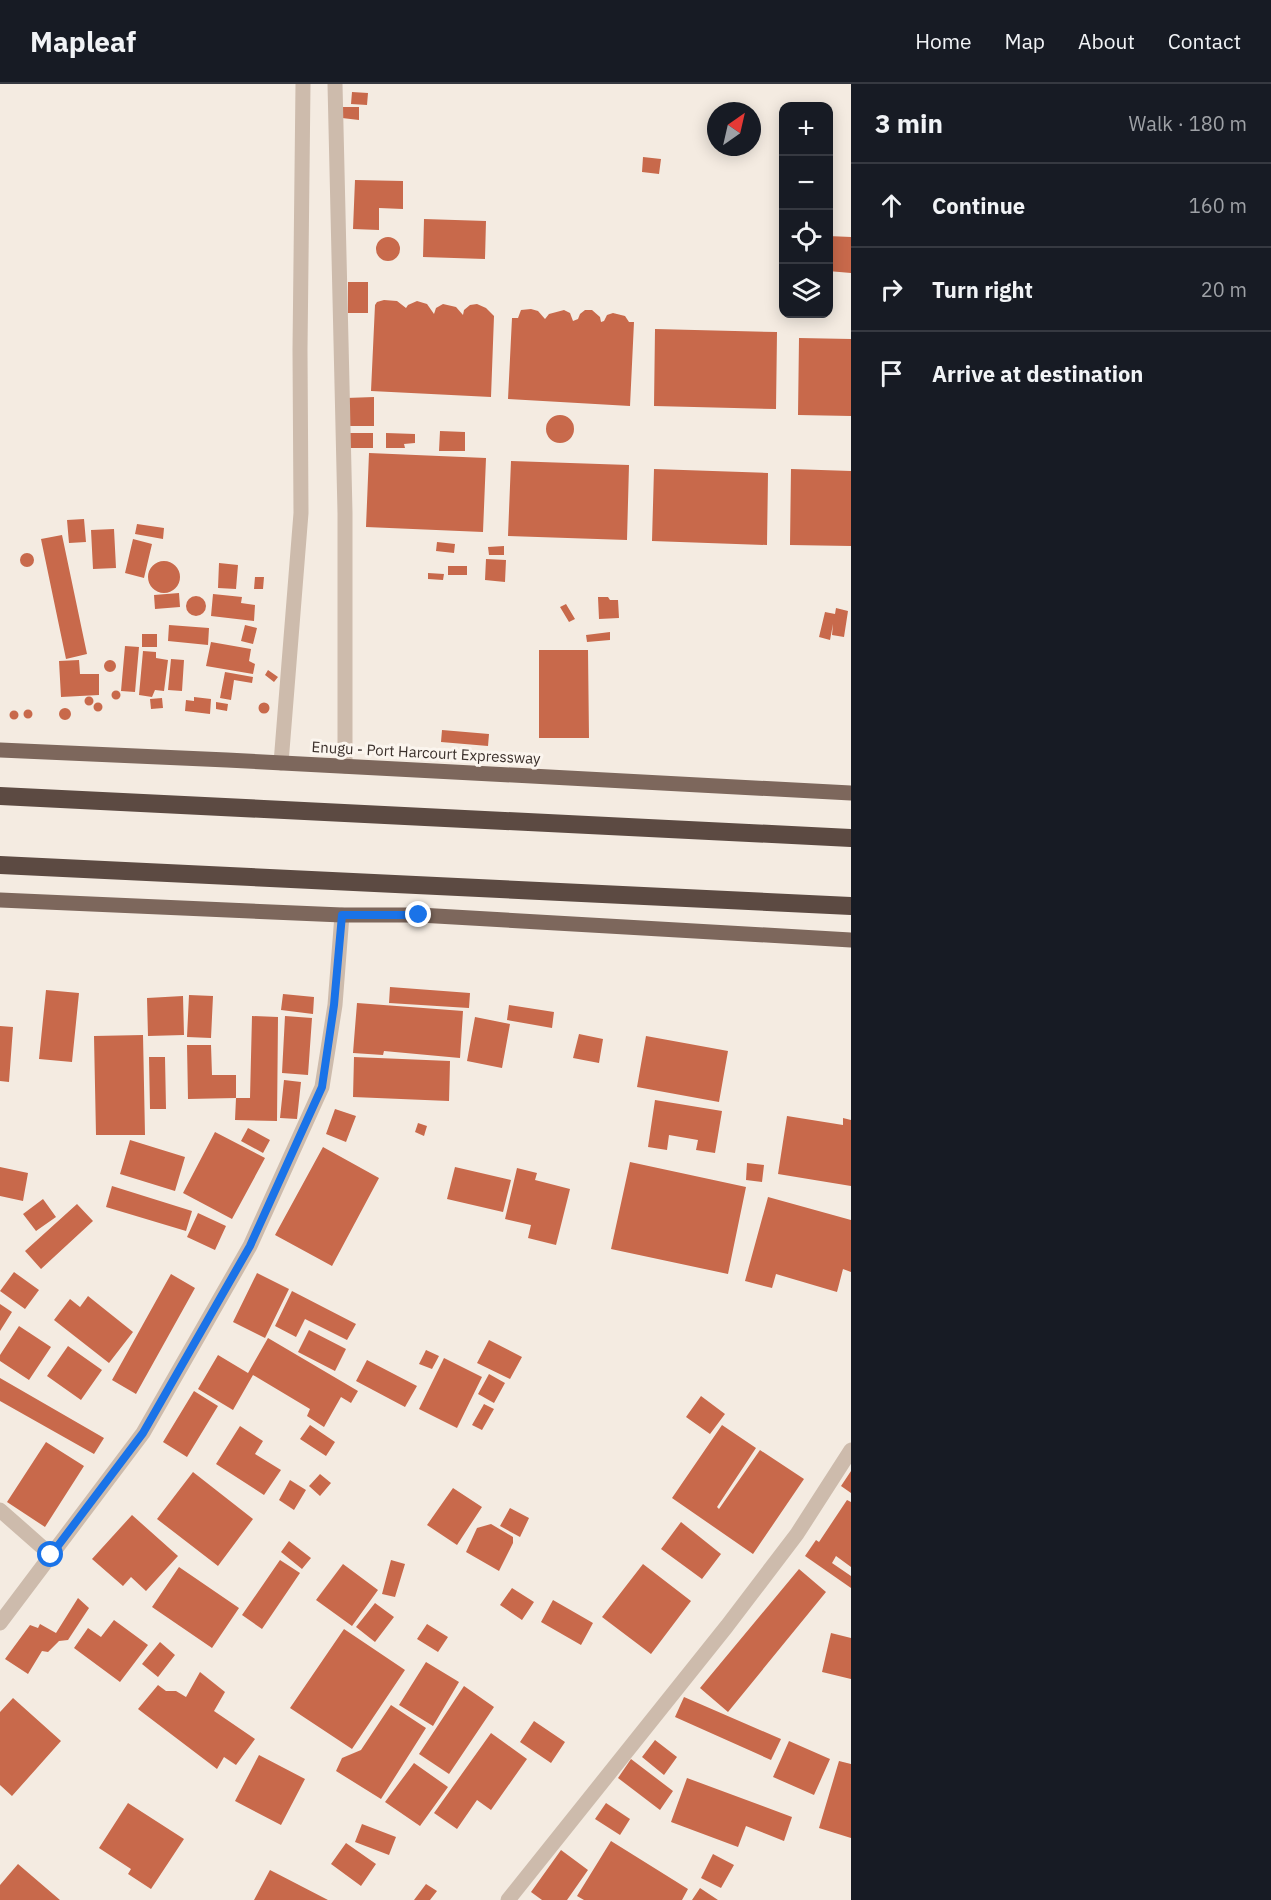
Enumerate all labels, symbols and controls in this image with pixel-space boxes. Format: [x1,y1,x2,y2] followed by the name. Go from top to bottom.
[30,23,136,60] text: Mapleaf
[915,27,972,55] text: Home
[1005,27,1045,55] text: Map
[1078,27,1135,55] text: About
[1168,27,1241,55] text: Contact
[707,102,761,156] north arrow
[779,102,833,318] map controls
[779,102,833,156] button: +
[875,106,943,140] text: 3 min
[1129,110,1247,137] text: Walk · 180 m
[779,156,833,210] button: −
[875,189,908,222] icon: ahead
[932,191,1025,220] text: Continue
[1189,192,1247,219] text: 160 m
[779,210,833,264] button: locate
[779,264,833,318] button: layers
[875,273,908,306] icon: right
[932,275,1033,304] text: Turn right
[1201,276,1247,303] text: 20 m
[875,357,908,390] icon: arrive
[932,359,1143,388] text: Arrive at destination
[311,737,542,768] street label: Enugu - Port Harcourt Expressway
[405,901,431,927] route end
[37,1541,63,1567] route start

